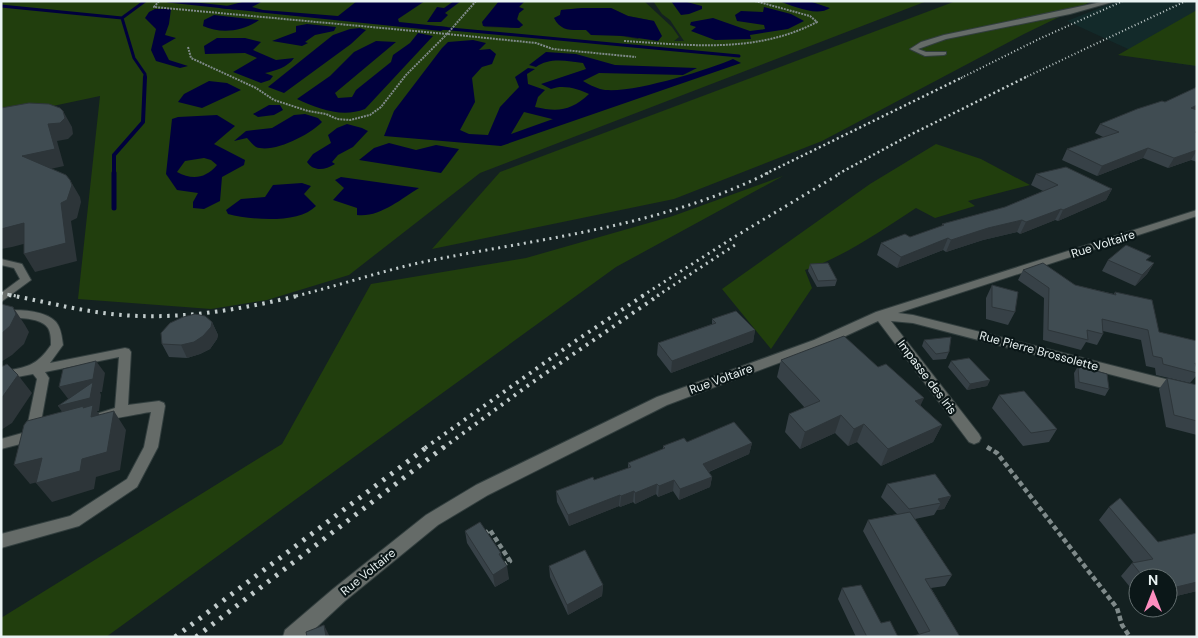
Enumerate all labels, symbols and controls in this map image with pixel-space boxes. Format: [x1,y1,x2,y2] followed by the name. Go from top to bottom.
[1069,226,1137,262] street label: Rue Voltaire
[978,327,1100,375] street label: Rue Pierre Brossolette
[894,337,960,417] street label: Impasse des Iris
[687,360,755,398] street label: Rue Voltaire
[337,545,399,599] street label: Rue Voltaire
[1128,568,1178,618] north arrow
[1148,571,1158,589] text: N

